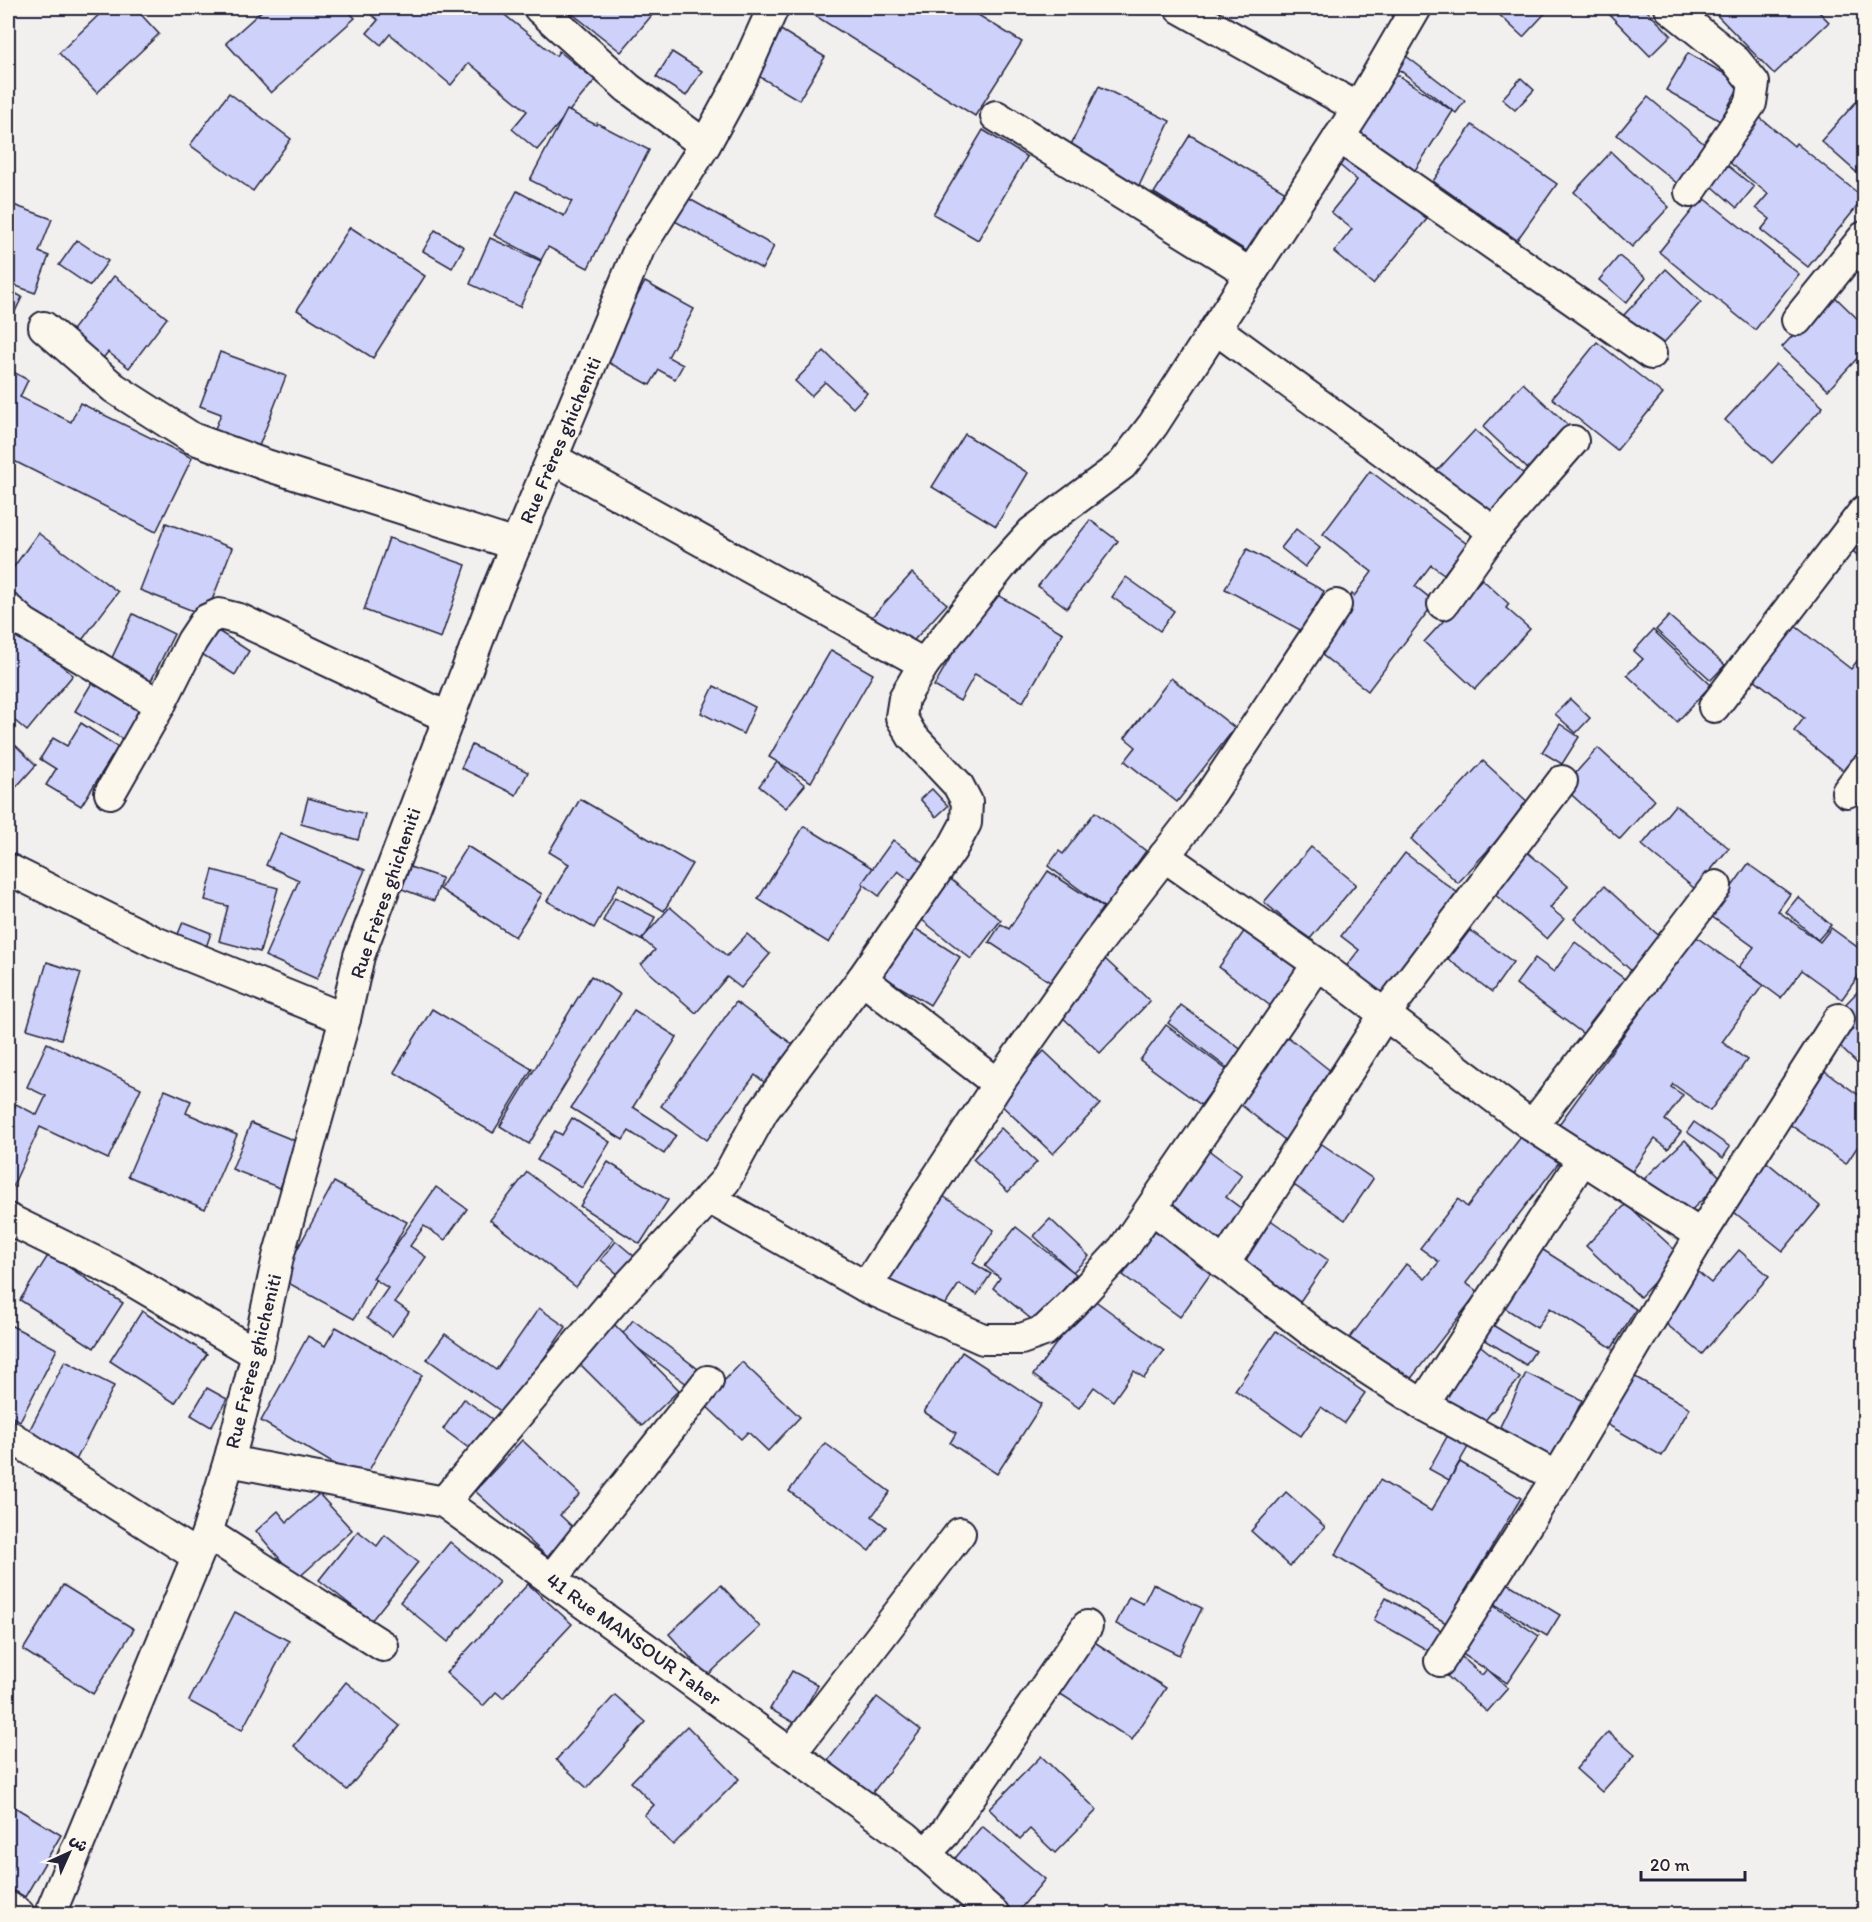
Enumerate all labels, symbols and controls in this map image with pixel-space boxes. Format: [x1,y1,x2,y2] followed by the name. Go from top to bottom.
[514,353,606,527] street label: Rue Frères ghicheniti
[344,804,426,982] street label: Rue Frères ghicheniti
[220,1271,286,1451] street label: Rue Frères ghicheniti
[542,1567,727,1711] street label: 41 Rue MANSOUR Taher
[39,1823,99,1883] north arrow
[66,1830,92,1856] text: ش
[1641,1844,1744,1882] scale bar
[1650,1854,1690,1876] text: 20 m

